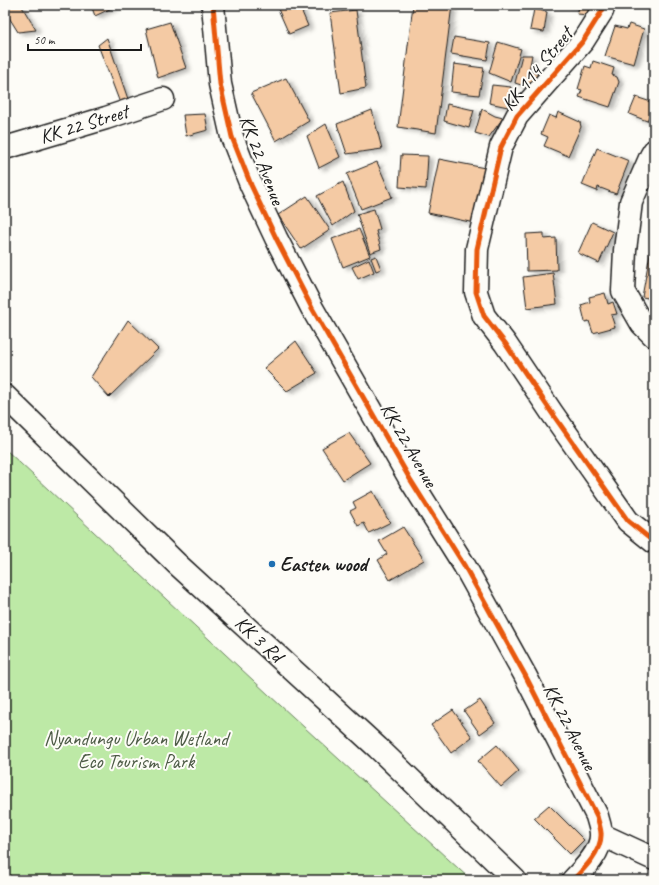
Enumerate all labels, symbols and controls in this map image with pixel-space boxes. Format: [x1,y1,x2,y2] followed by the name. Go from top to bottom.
[496,20,580,116] street label: KK 114 Street
[28,26,141,52] scale bar
[34,32,56,48] text: 50 m
[37,98,134,149] street label: KK 22 Street
[234,112,291,210] street label: KK 22 Avenue
[375,398,444,493] street label: KK 22 Avenue
[280,552,371,577] place label: Easten wood
[267,559,277,569] marker: Easten wood
[230,610,291,670] street label: KK 3 Rd
[538,680,603,776] street label: KK 22 Avenue
[44,726,231,774] park label: Nyandungu Urban Wetland Eco Tourism Park

